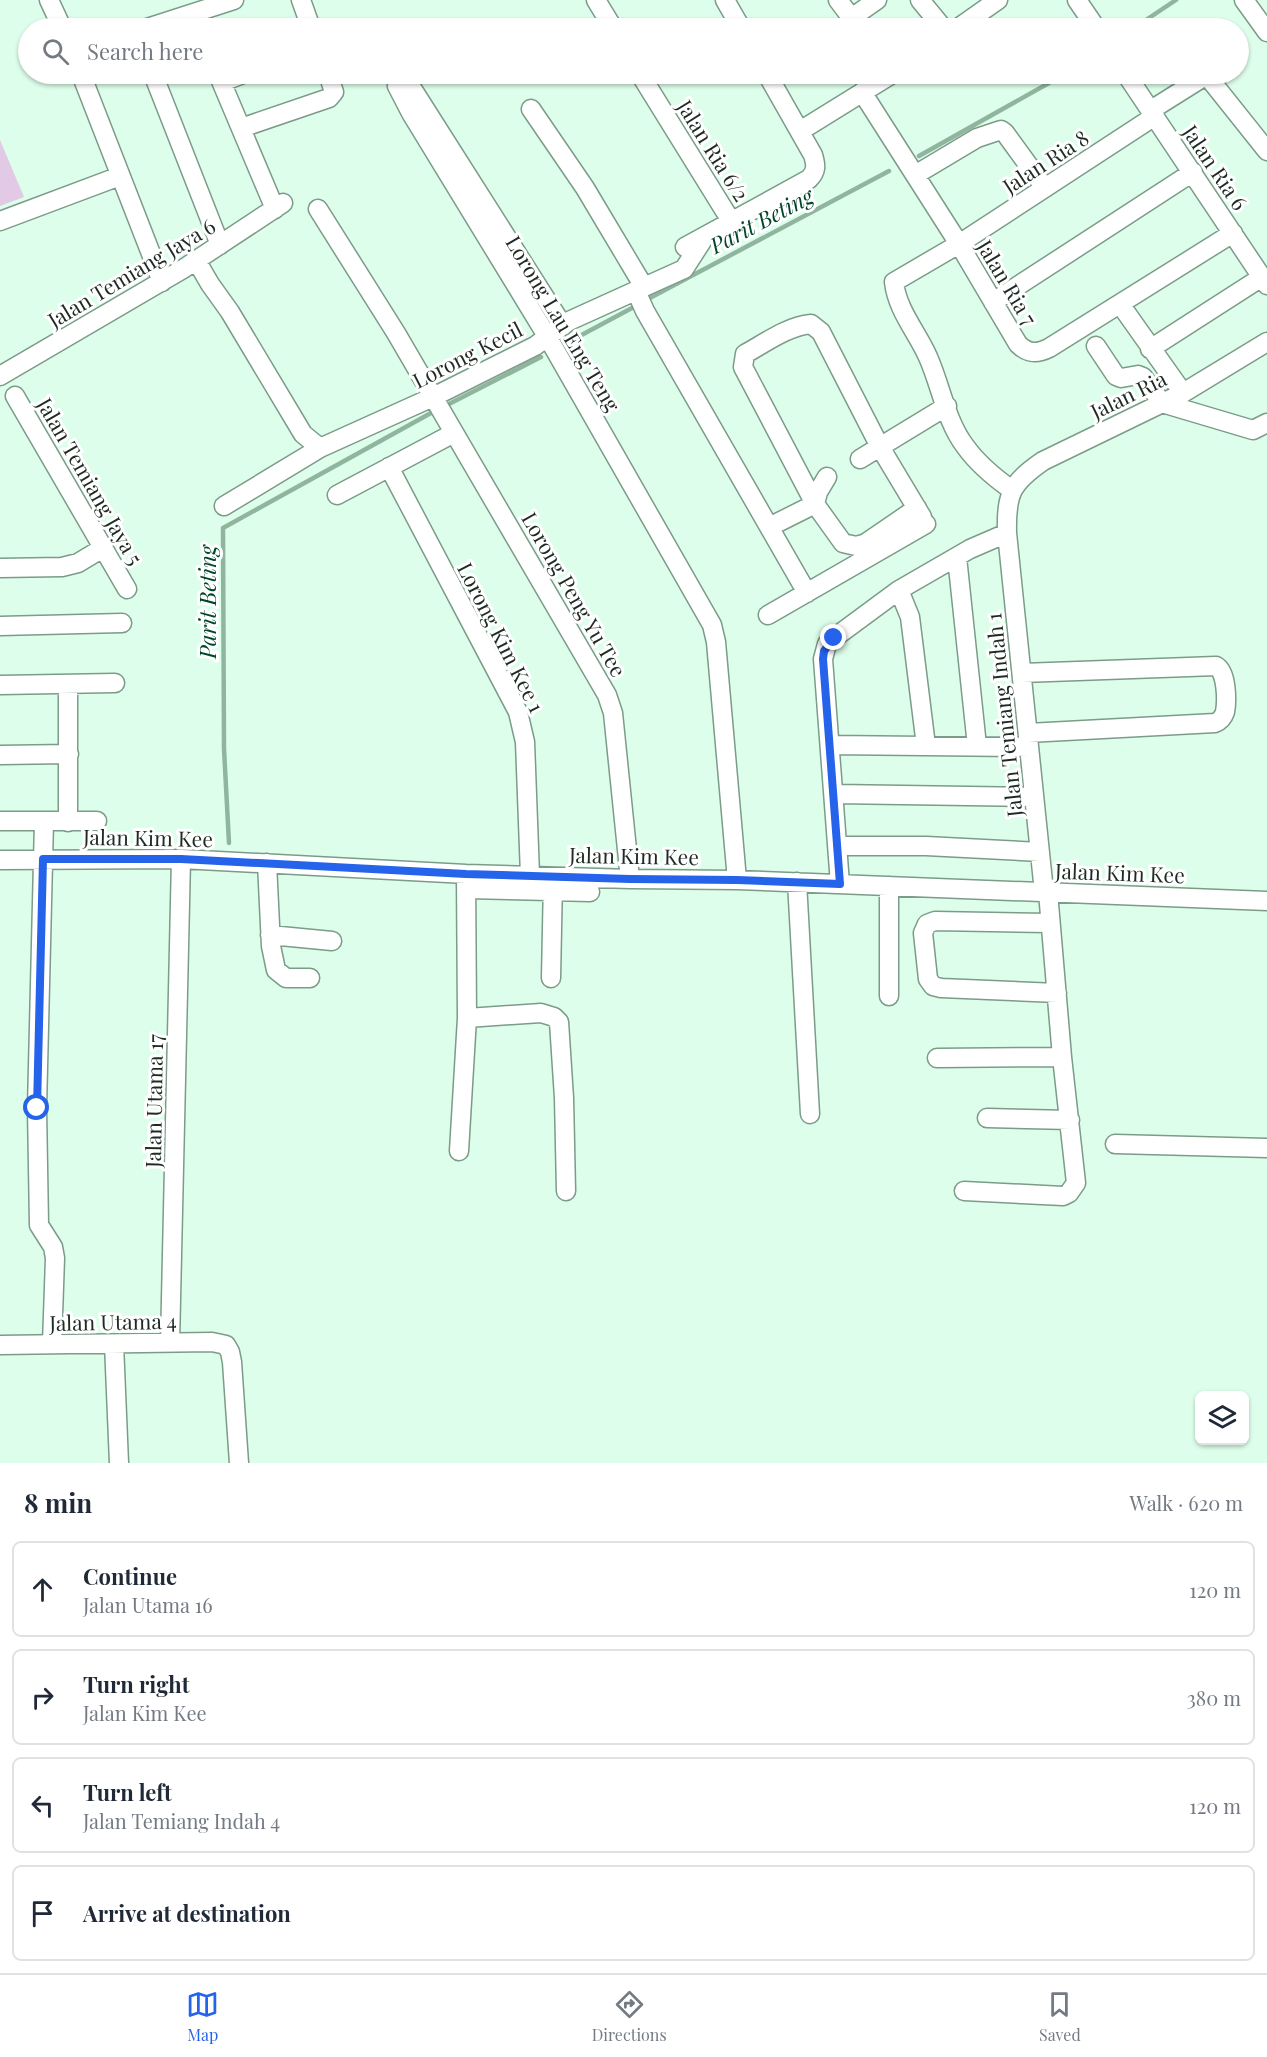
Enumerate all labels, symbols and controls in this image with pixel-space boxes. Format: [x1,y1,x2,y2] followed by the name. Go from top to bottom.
[18,18,1249,84] search box
[39,35,72,68] icon: search
[87,36,203,66] text: Search here
[671,93,756,206] street label: Jalan Ria 6/2
[1177,118,1255,215] street label: Jalan Ria 6
[996,123,1093,200] street label: Jalan Ria 8
[703,179,820,260] water label: Parit Beting
[41,211,220,334] street label: Jalan Temiang Jaya 6
[500,230,628,416] street label: Lorong Lau Eng Teng
[971,233,1045,330] street label: Jalan Ria 7
[407,314,527,394] street label: Lorong Kecil
[1084,363,1171,425] street label: Jalan Ria
[31,391,150,570] street label: Jalan Temiang Jaya 5
[516,507,634,681] street label: Lorong Peng Yu Tee
[192,543,222,660] water label: Parit Beting
[452,557,552,717] street label: Lorong Kim Kee 1
[978,611,1028,819] street label: Jalan Temiang Indah 1
[820,624,846,650] route end
[82,822,213,852] street label: Jalan Kim Kee
[568,840,699,870] street label: Jalan Kim Kee
[1054,856,1185,888] street label: Jalan Kim Kee
[138,1033,168,1169] street label: Jalan Utama 17
[23,1094,49,1120] route start
[48,1306,177,1336] street label: Jalan Utama 4
[1195,1391,1249,1445] map controls
[1195,1391,1249,1445] button: layers
[24,1485,92,1520] text: 8 min
[1130,1489,1243,1516] text: Walk · 620 m
[83,1561,177,1591] text: Continue
[26,1573,59,1606] icon: ahead
[1189,1576,1241,1603] text: 120 m
[83,1591,213,1618] text: Jalan Utama 16
[83,1669,189,1699] text: Turn right
[26,1681,59,1714] icon: right
[1187,1684,1241,1711] text: 380 m
[83,1699,207,1726] text: Jalan Kim Kee
[83,1777,172,1807] text: Turn left
[26,1789,59,1822] icon: left
[1189,1792,1241,1819] text: 120 m
[83,1807,280,1834] text: Jalan Temiang Indah 4
[26,1897,59,1930] icon: arrive
[83,1898,291,1928] text: Arrive at destination
[186,1988,219,2045] tab: Map
[592,1988,667,2045] tab: Directions
[1039,1988,1081,2045] tab: Saved

